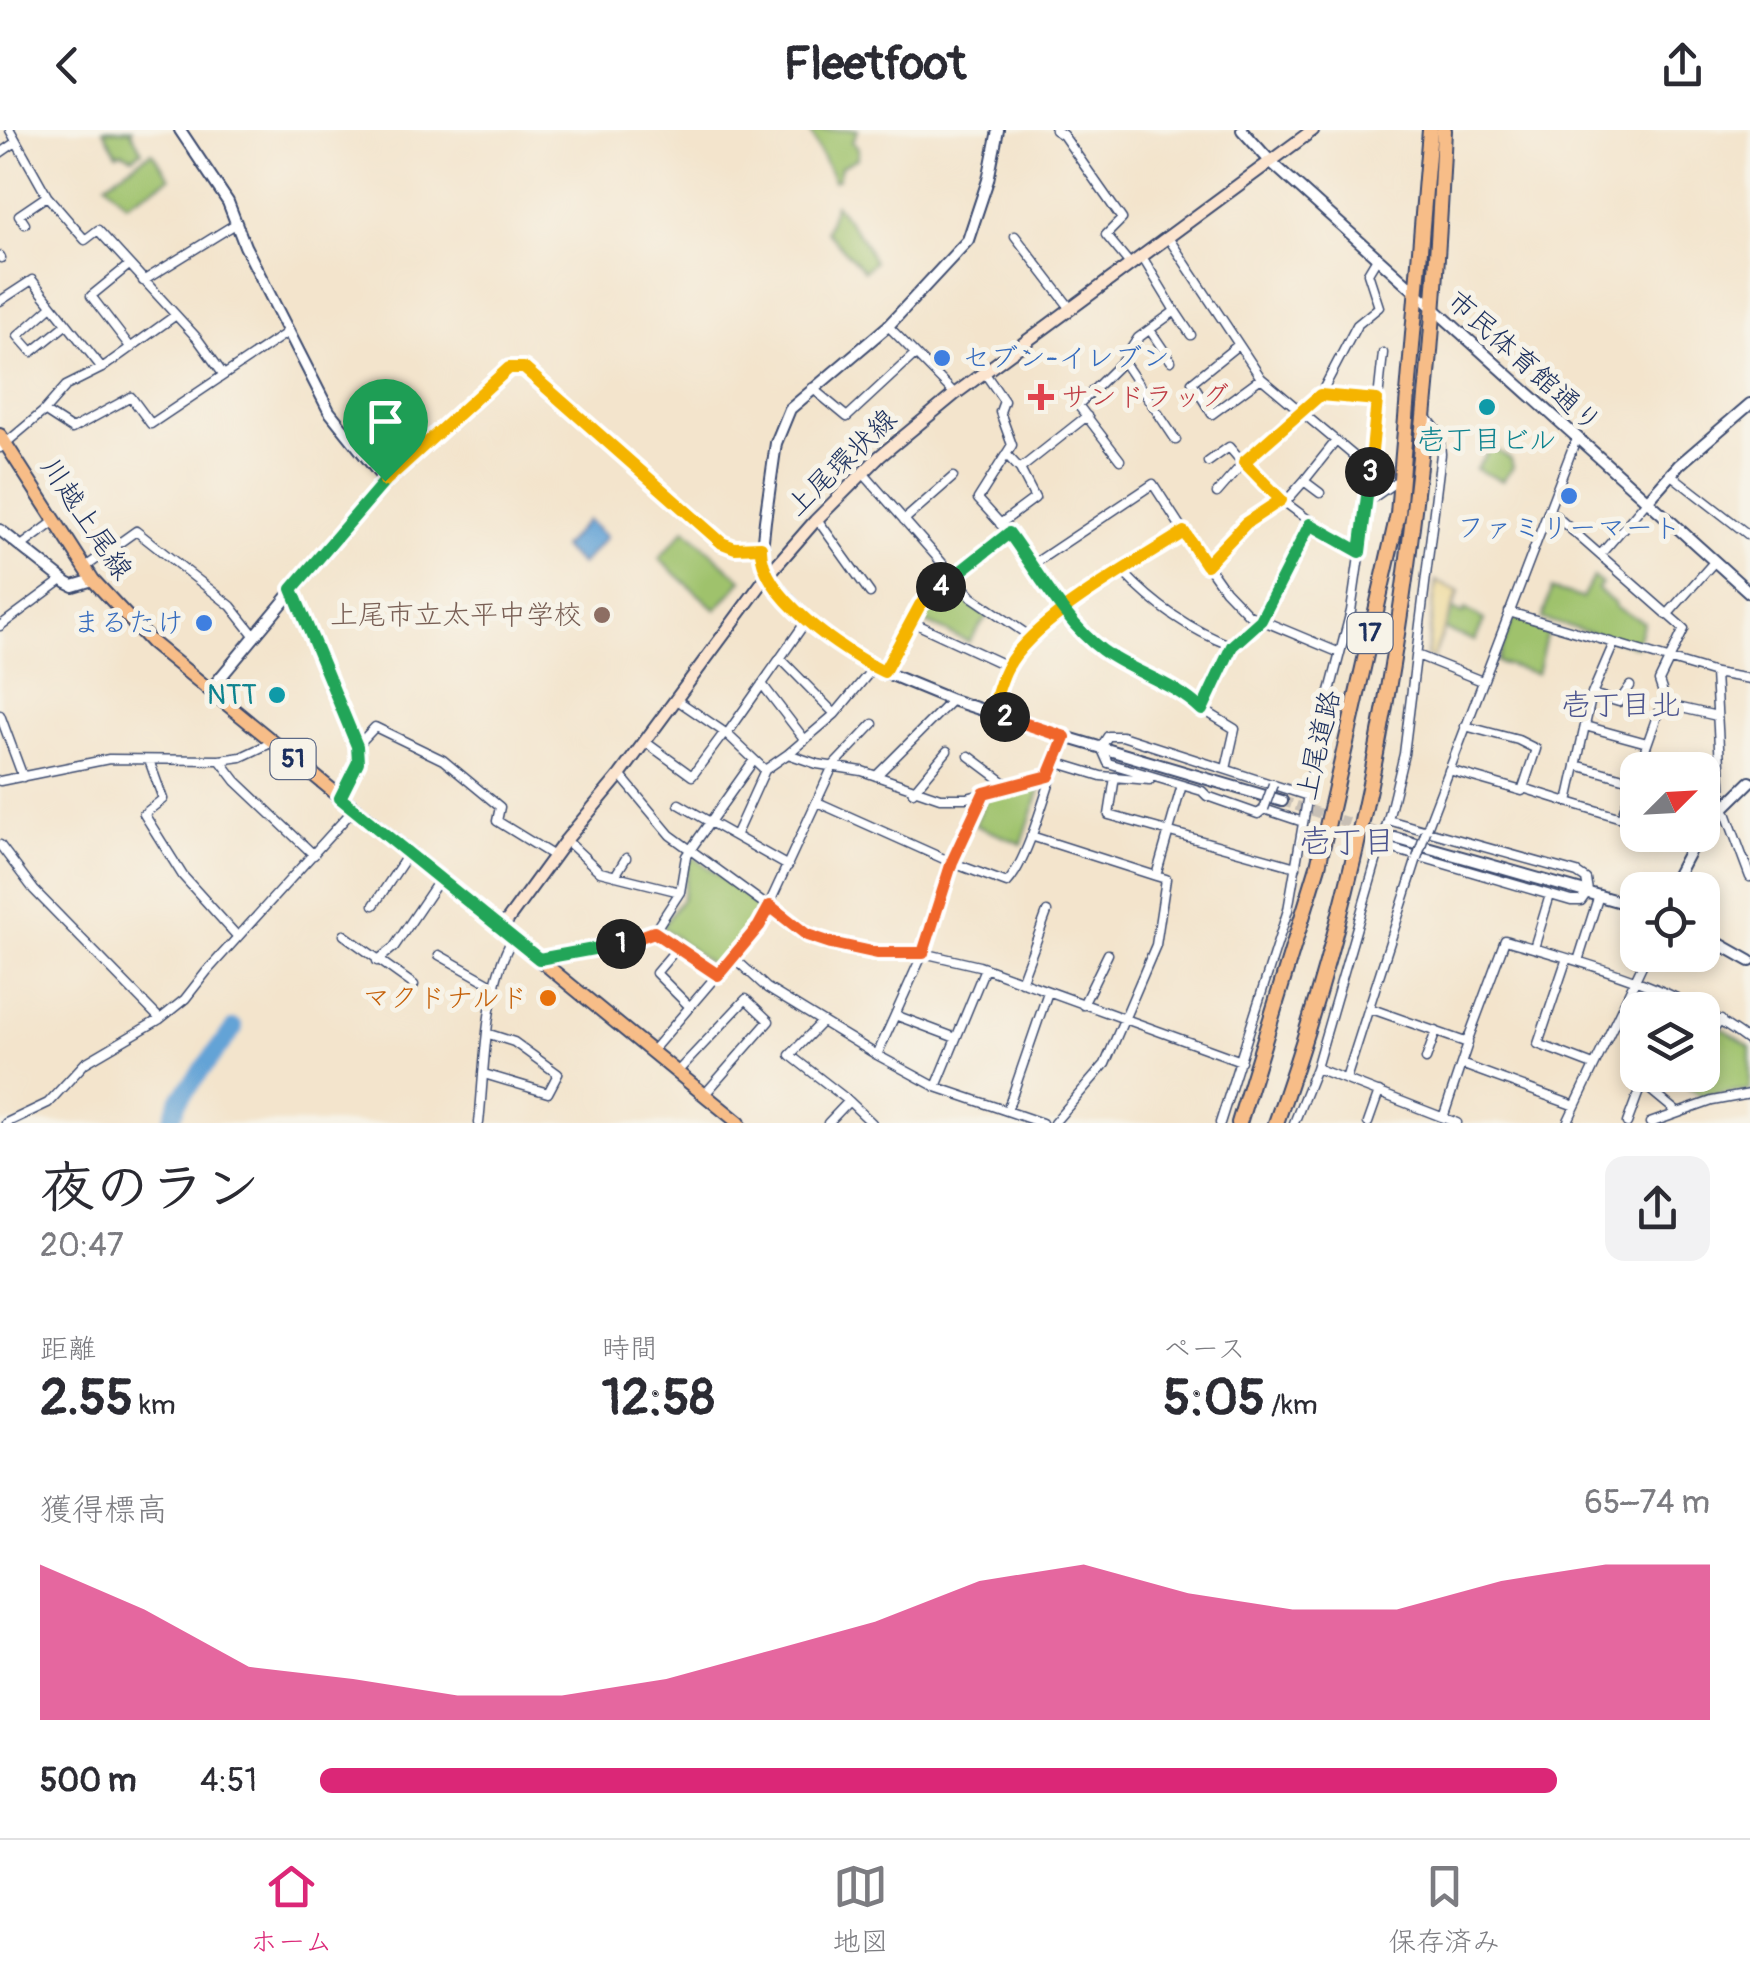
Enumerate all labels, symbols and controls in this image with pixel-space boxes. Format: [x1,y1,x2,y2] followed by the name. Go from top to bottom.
[784,37,966,93] text: Fleetfoot
[40,38,95,93] icon: back
[1655,38,1710,93] icon: share
[1439,283,1609,441] street label: 市民体育館通り
[962,341,1170,376] place label: セブン-イレブン
[931,347,953,369] marker: セブン-イレブン
[343,379,428,482] pin
[1061,380,1229,415] place label: サンドラッグ
[1030,386,1052,408] marker: サンドラッグ
[358,394,413,449] icon: arrive
[1476,396,1498,418] marker: 壱丁目ビル
[779,402,905,524] street label: 上尾環状線
[1417,423,1557,458] place label: 壱丁目ビル
[1345,447,1395,497] pin: 3
[32,451,140,587] street label: 川越上尾線
[1362,454,1378,489] text: 3
[1558,485,1580,507] marker: ファミリーマート
[1457,511,1681,546] place label: ファミリーマート
[916,562,966,612] pin: 4
[933,569,949,604] text: 4
[330,598,582,633] place label: 上尾市立太平中学校
[591,604,613,626] marker: 上尾市立太平中学校
[73,606,184,641] place label: まるたけ
[193,612,215,634] marker: まるたけ
[1348,613,1392,653] road number: 17
[207,678,257,713] place label: NTT
[266,684,288,706] marker: NTT
[1289,686,1349,804] street label: 上尾道路
[1561,687,1681,724] district label: 壱丁目北
[980,692,1030,742] pin: 2
[997,699,1013,734] text: 2
[270,739,316,779] road number: 51
[1620,752,1720,852] north arrow
[1620,752,1720,1092] map controls
[1299,822,1395,862] district label: 壱丁目
[1620,872,1720,972] button: locate
[596,919,646,969] pin: 1
[616,926,626,961] text: 1
[362,981,528,1016] place label: マクドナルド
[537,987,559,1009] marker: マクドナルド
[1620,992,1720,1092] button: layers
[40,1154,260,1223] text: 夜のラン
[1605,1156,1710,1261] button: share
[40,1226,124,1266] text: 20:47
[40,1332,96,1367] text: 距離
[602,1332,658,1367] text: 時間
[1163,1332,1246,1367] text: ペース
[40,1367,133,1430] text: 2.55
[602,1367,715,1430] text: 12:58
[1163,1367,1265,1430] text: 5:05
[133,1388,176,1423] text: km
[1265,1388,1318,1423] text: /km
[1584,1483,1710,1523] text: 65–74 m
[40,1490,168,1530] text: 獲得標高
[40,1761,136,1801] text: 500 m
[200,1761,257,1801] text: 4:51
[250,1859,333,1960] tab: ホーム
[832,1859,888,1960] tab: 地図
[1388,1859,1500,1960] tab: 保存済み

